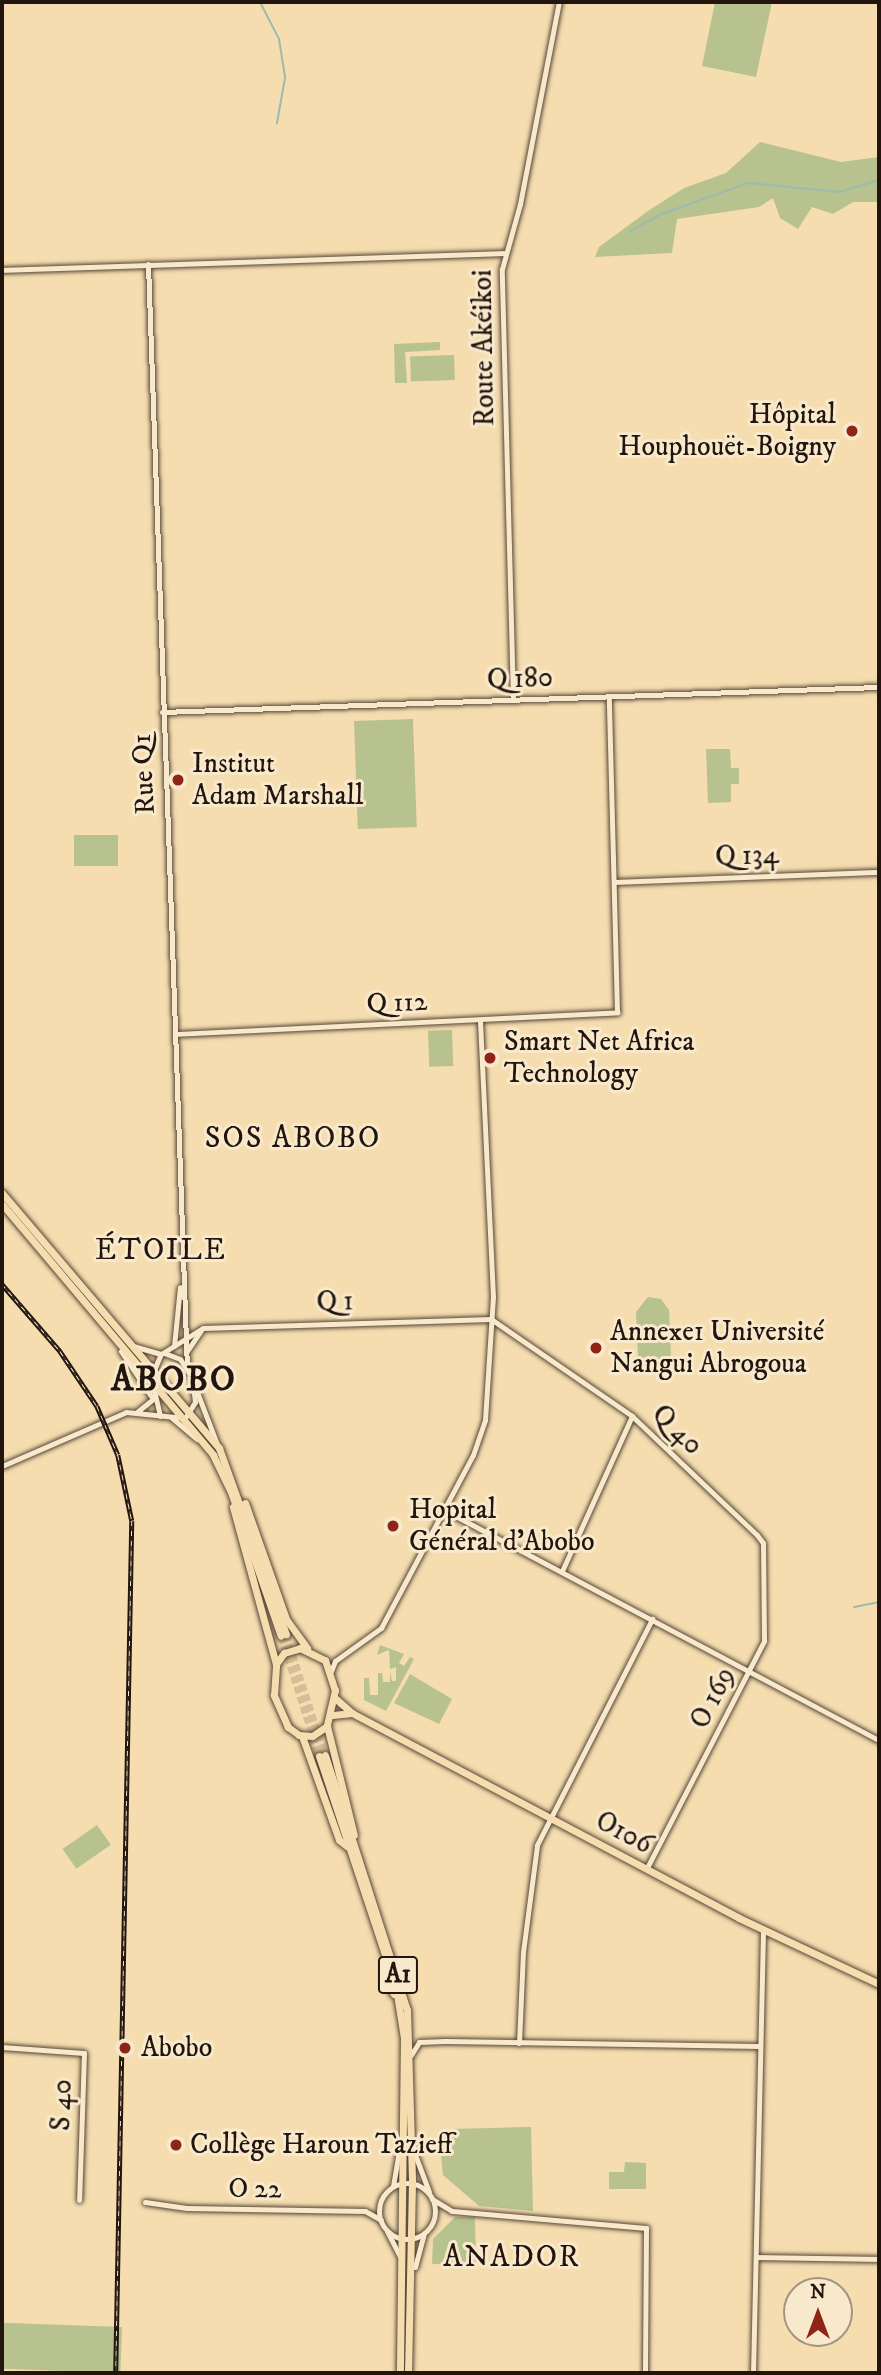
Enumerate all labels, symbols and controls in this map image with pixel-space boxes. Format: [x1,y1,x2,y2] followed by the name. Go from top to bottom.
[466,269,502,427] street label: Route Akéikoi
[618,398,836,464] place label: Hôpital Houphouët-Boigny
[842,421,862,441] marker: Hôpital Houphouët-Boigny
[486,661,554,697] street label: Q 180
[125,733,163,815] street label: Rue Q1
[192,747,363,813] place label: Institut Adam Marshall
[170,772,186,788] marker: Institut Adam Marshall
[715,838,779,874] street label: Q 134
[366,985,428,1021] street label: Q 112
[504,1025,694,1091] place label: Smart Net Africa Technology
[482,1050,498,1066] marker: Smart Net Africa Technology
[206,1121,380,1157] district label: SOS ABOBO
[96,1233,226,1269] district label: ÉTOILE
[316,1285,354,1319] street label: Q 1
[610,1315,824,1381] place label: Annexe1 Université Nangui Abrogoua
[588,1340,604,1356] marker: Annexe1 Université Nangui Abrogoua
[112,1359,236,1401] district label: ABOBO
[644,1398,710,1462] street label: Q 40
[409,1493,595,1559] place label: Hopital Général d'Abobo
[383,1516,403,1536] marker: Hopital Général d'Abobo
[683,1662,743,1734] street label: O 169
[590,1804,658,1862] street label: O106
[377,1952,419,1998] road number: A1
[141,2031,212,2065] place label: Abobo
[115,2038,135,2058] marker: Abobo
[44,2078,80,2132] street label: S 40
[190,2128,452,2162] place label: Collège Haroun Tazieff
[168,2137,184,2153] marker: Collège Haroun Tazieff
[228,2172,282,2206] street label: O 22
[444,2240,580,2276] district label: ANADOR
[783,2277,853,2347] north arrow
[810,2281,826,2304] text: N

